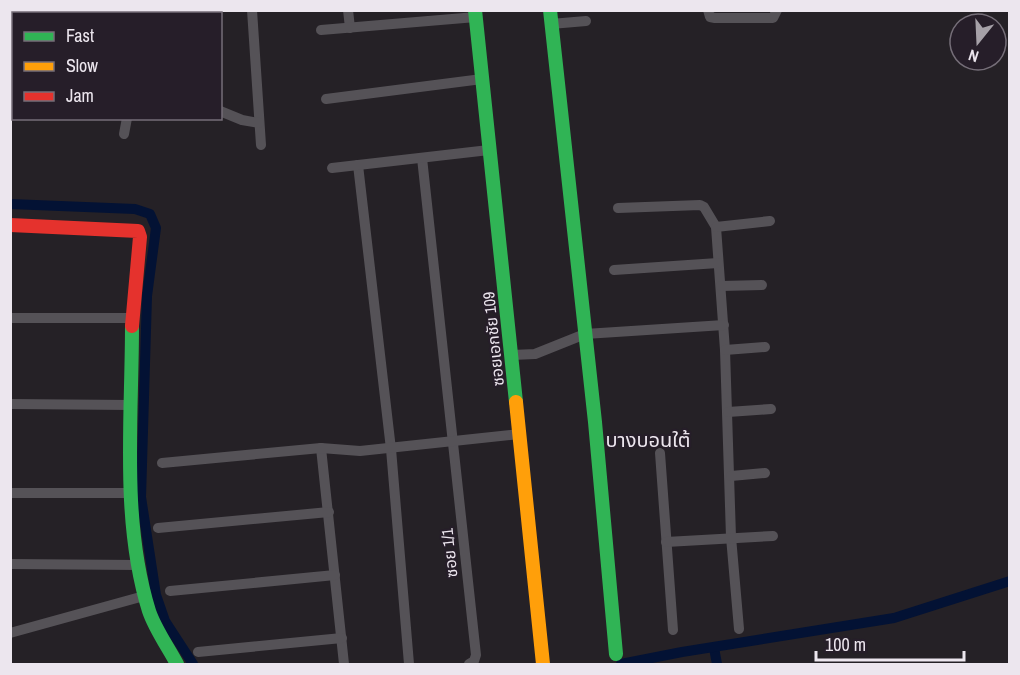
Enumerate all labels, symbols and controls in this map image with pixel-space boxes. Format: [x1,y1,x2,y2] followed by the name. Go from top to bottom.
[12,12,222,120] legend
[948,12,1008,72] north arrow
[66,23,94,48] text: Fast
[965,44,981,68] text: N
[66,53,98,78] text: Slow
[66,83,94,108] text: Jam
[477,291,509,387] street label: ซอยเอกชัย 109
[605,426,691,453] district label: บางบอนใต้
[435,527,463,579] street label: ซอย 1/1
[816,624,964,662] scale bar
[825,632,866,657] text: 100 m

